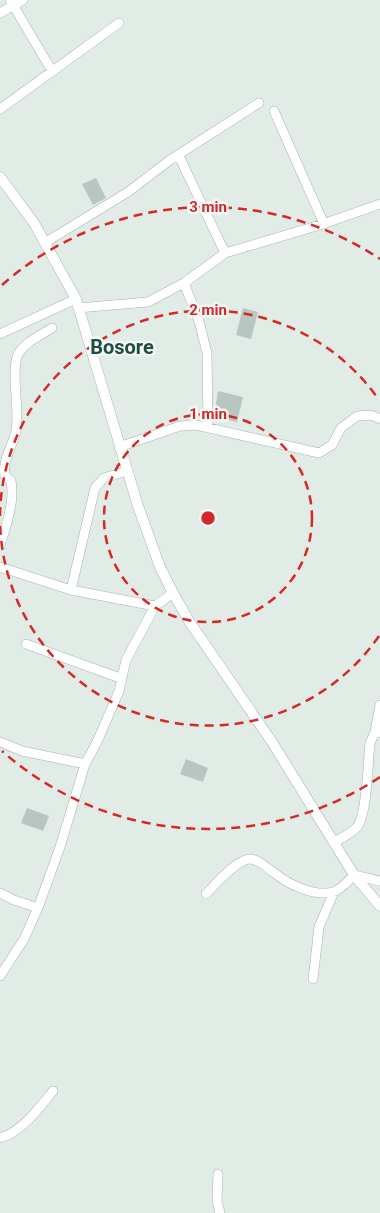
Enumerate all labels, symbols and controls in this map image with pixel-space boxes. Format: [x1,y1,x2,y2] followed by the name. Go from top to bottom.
[189,198,227,216] text: 3 min
[189,301,227,319] text: 2 min
[90,335,154,359] district label: Bosore
[189,405,227,423] text: 1 min
[199,509,217,527] centre of rings

